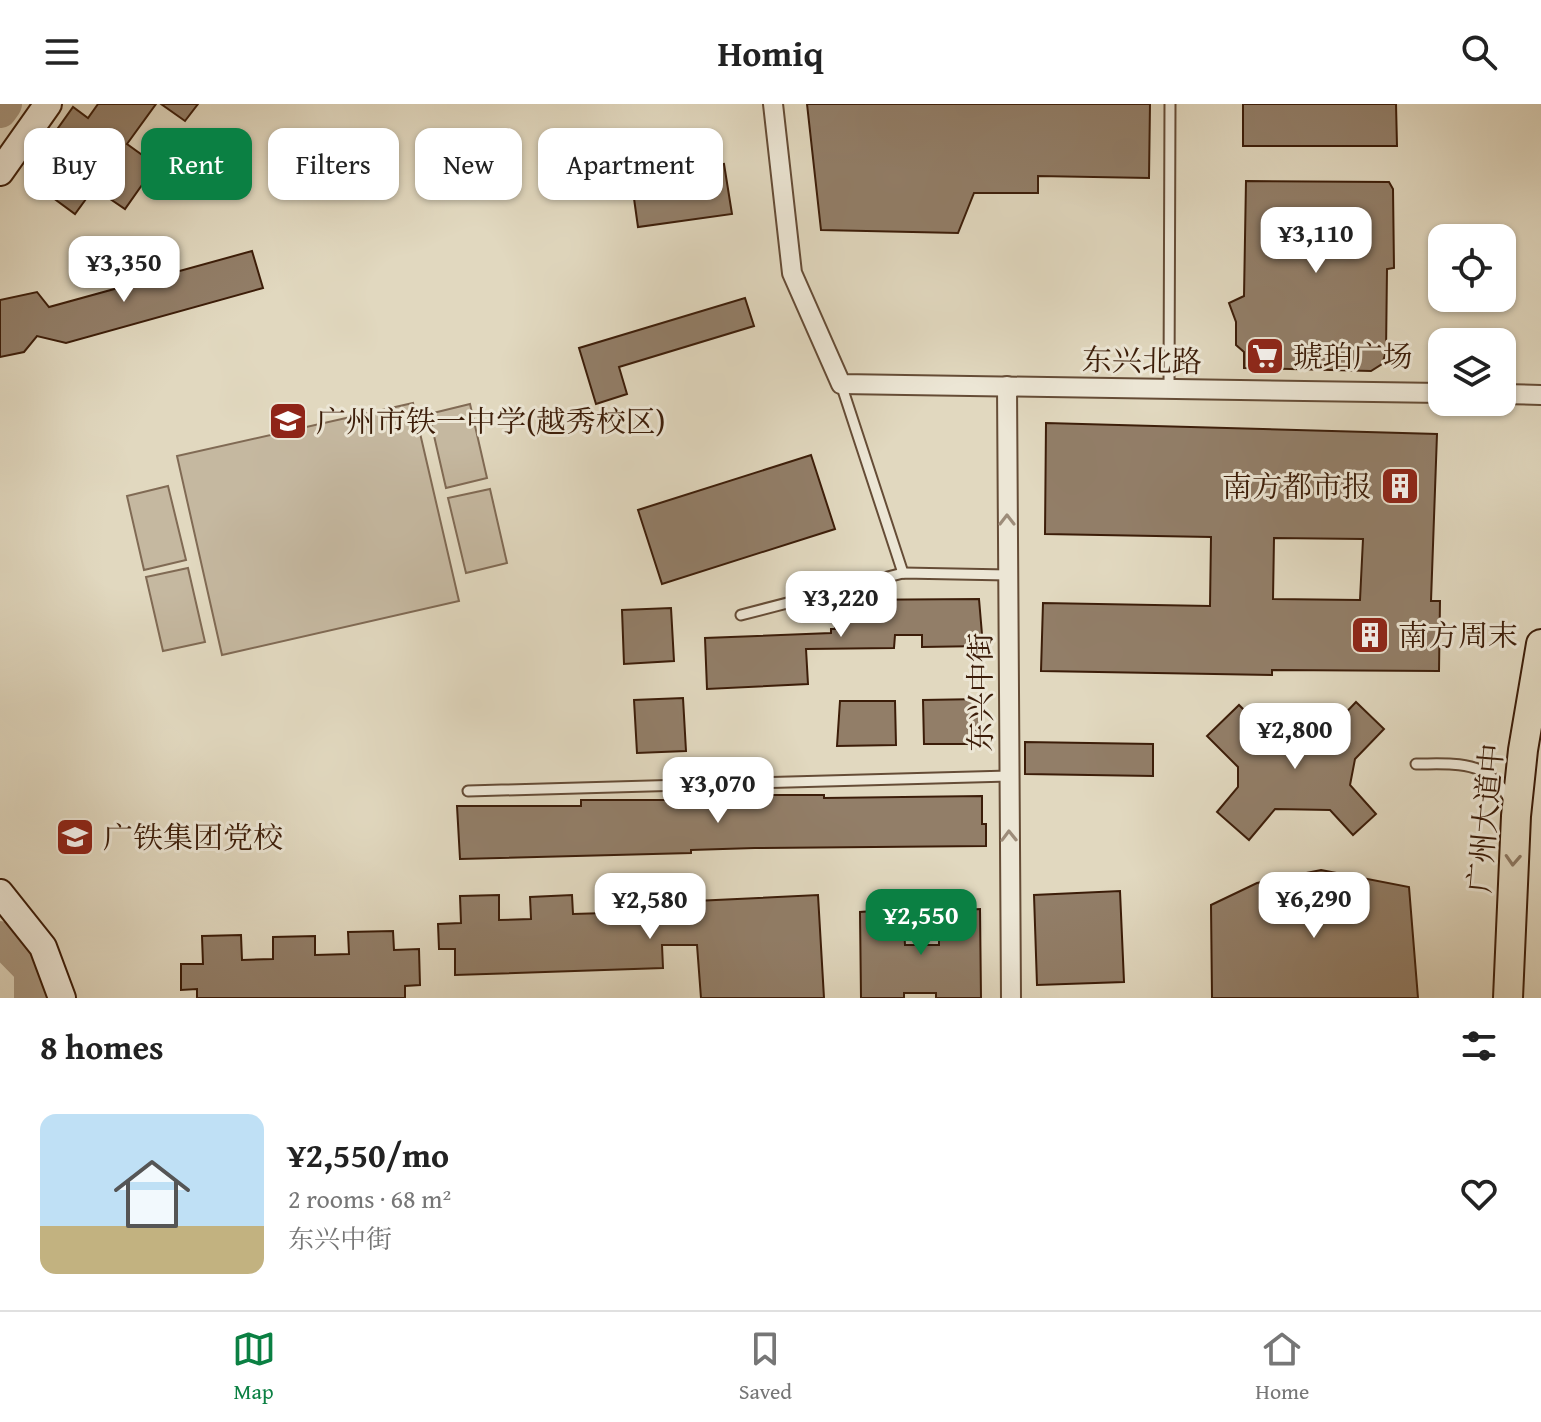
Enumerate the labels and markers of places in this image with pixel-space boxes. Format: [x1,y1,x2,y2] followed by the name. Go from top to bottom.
[1251,207,1381,275] pin: ¥3,110
[59,236,189,304] pin: ¥3,350
[1293,334,1413,378] place label: 琥珀广场
[1244,335,1286,377] supermarket icon: 琥珀广场
[316,399,665,443] place label: 广州市铁一中学(越秀校区)
[267,400,309,442] school or university icon: 广州市铁一中学(越秀校区)
[1222,464,1372,508] place label: 南方都市报
[1379,465,1421,507] building icon: 南方都市报
[776,571,906,639] pin: ¥3,220
[1398,613,1518,657] place label: 南方周末
[1349,614,1391,656] building icon: 南方周末
[1230,703,1360,771] pin: ¥2,800
[653,757,783,825] pin: ¥3,070
[103,815,283,859] place label: 广铁集团党校
[54,816,96,858] school or university icon: 广铁集团党校
[1249,872,1379,940] pin: ¥6,290
[585,873,715,941] pin: ¥2,580
[856,889,986,957] pin: ¥2,550

